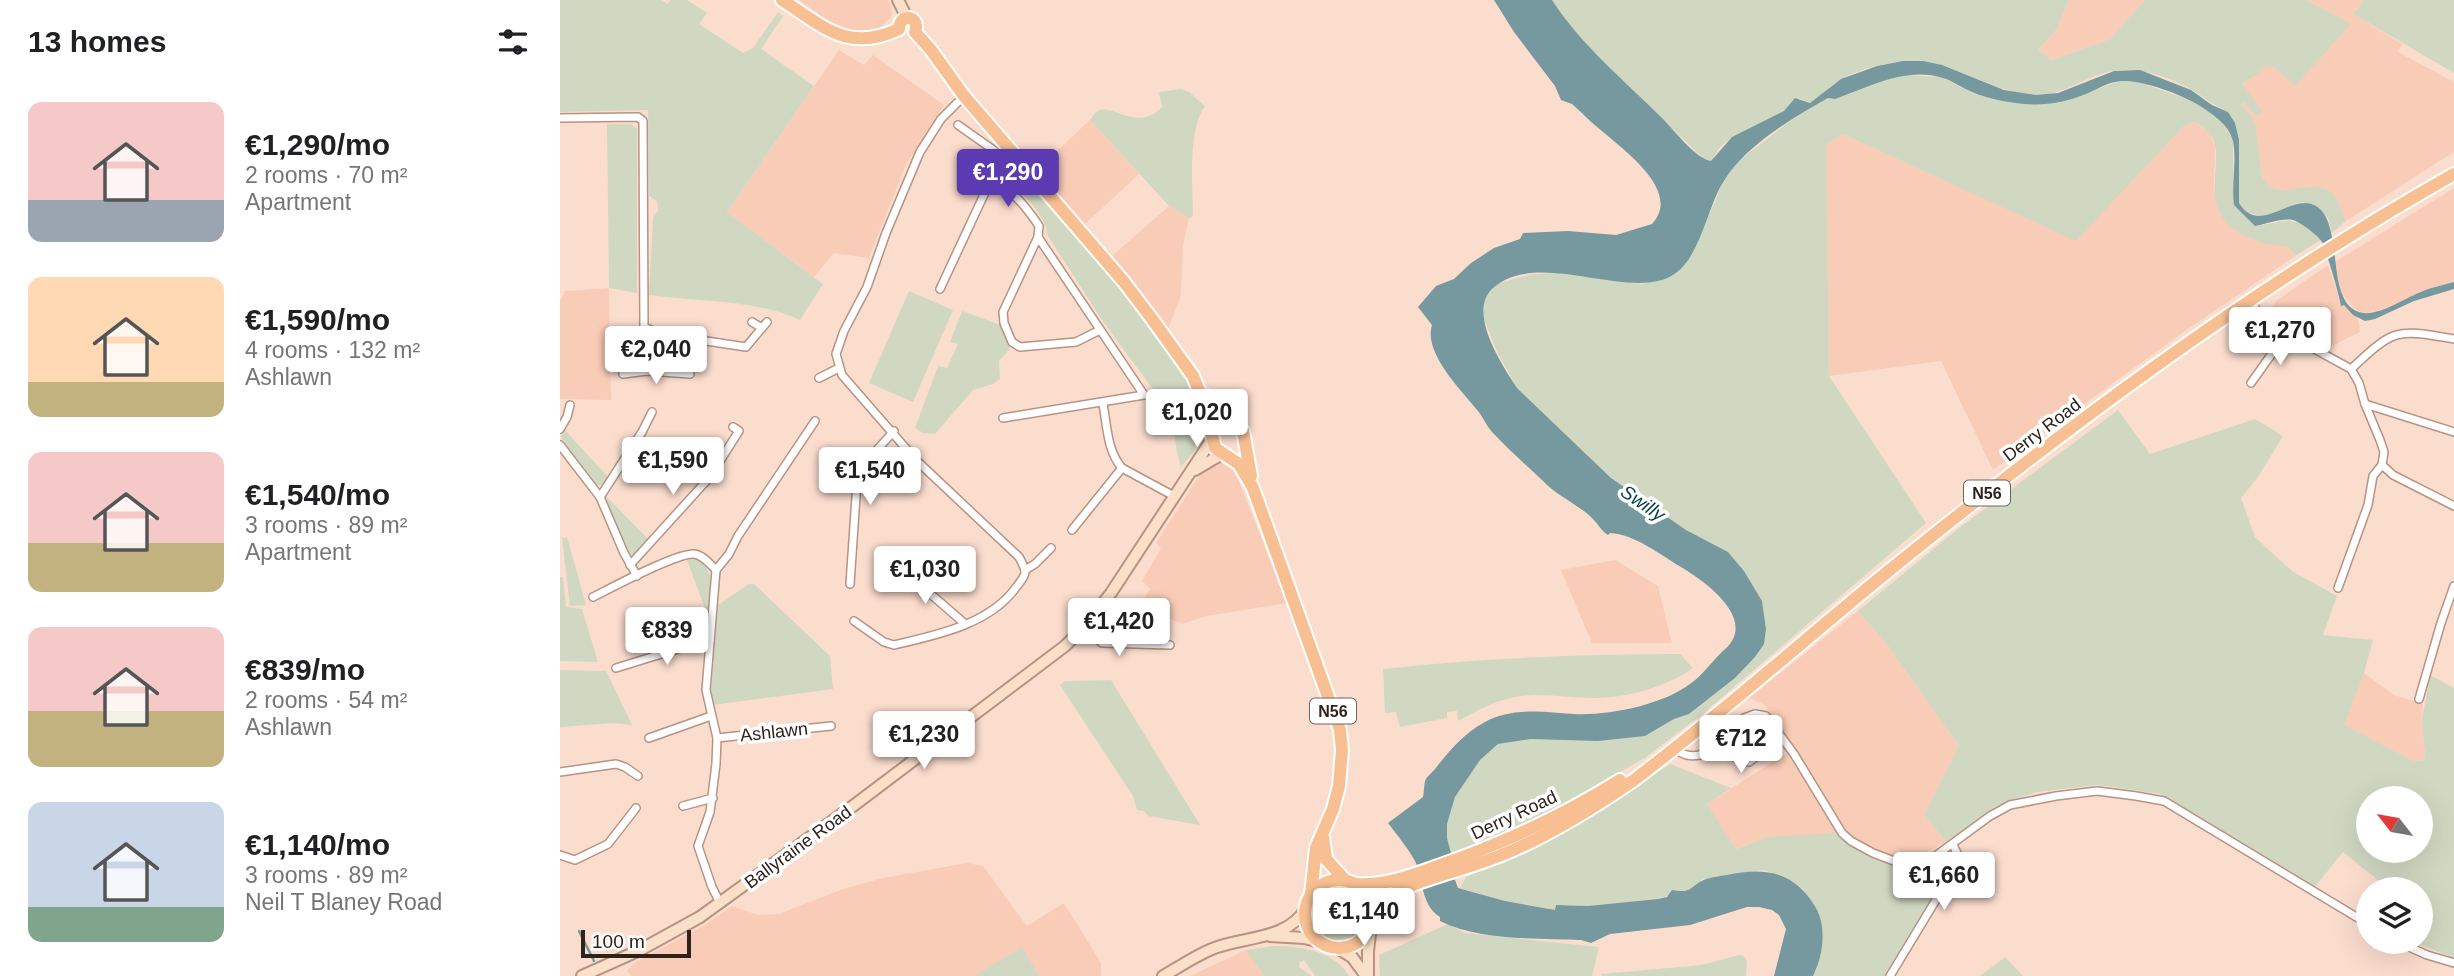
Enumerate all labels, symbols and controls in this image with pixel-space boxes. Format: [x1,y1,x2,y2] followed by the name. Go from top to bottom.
[494,23,532,61] icon: filters
[28,25,166,58] text: 13 homes
[245,128,390,161] text: €1,290/mo
[84,130,168,214] icon: home
[951,150,1065,209] pin: €1,290
[973,159,1043,185] text: €1,290
[245,162,407,188] text: 2 rooms · 70 m²
[245,189,351,215] text: Apartment
[245,303,390,336] text: €1,590/mo
[84,305,168,389] icon: home
[2223,308,2337,367] pin: €1,270
[2245,317,2315,343] text: €1,270
[599,326,713,386] pin: €2,040
[621,336,691,362] text: €2,040
[245,337,420,363] text: 4 rooms · 132 m²
[245,364,332,390] text: Ashlawn
[1140,390,1254,449] pin: €1,020
[1999,394,2085,466] street label: Derry Road
[1162,399,1232,425] text: €1,020
[616,438,730,497] pin: €1,590
[638,447,708,473] text: €1,590
[813,448,927,507] pin: €1,540
[835,457,905,483] text: €1,540
[245,478,390,511] text: €1,540/mo
[84,480,168,564] icon: home
[1964,480,2010,506] road number: N56
[1617,481,1670,526] water label: Swilly
[245,512,407,538] text: 3 rooms · 89 m²
[245,539,351,565] text: Apartment
[868,546,982,606] pin: €1,030
[890,556,960,582] text: €1,030
[1062,598,1176,658] pin: €1,420
[626,608,708,667] pin: €839
[1084,608,1154,634] text: €1,420
[641,617,693,643] text: €839
[245,653,365,686] text: €839/mo
[84,655,168,739] icon: home
[245,687,407,713] text: 2 rooms · 54 m²
[1310,698,1356,724] road number: N56
[867,712,981,771] pin: €1,230
[245,714,332,740] text: Ashlawn
[1700,716,1782,775] pin: €712
[739,718,809,746] street label: Ashlawn
[889,721,959,747] text: €1,230
[1715,725,1767,751] text: €712
[1468,786,1560,844] street label: Derry Road
[2356,786,2432,863] north arrow
[2356,786,2433,954] map controls
[741,802,855,892] street label: Ballyraine Road
[245,828,390,861] text: €1,140/mo
[84,830,168,914] icon: home
[1887,852,2001,912] pin: €1,660
[245,862,407,888] text: 3 rooms · 89 m²
[1909,862,1979,888] text: €1,660
[2356,877,2433,954] button: layers
[1307,888,1421,948] pin: €1,140
[245,889,442,915] text: Neil T Blaney Road
[1329,898,1399,924] text: €1,140
[581,927,691,959] scale bar
[592,931,645,952] text: 100 m

